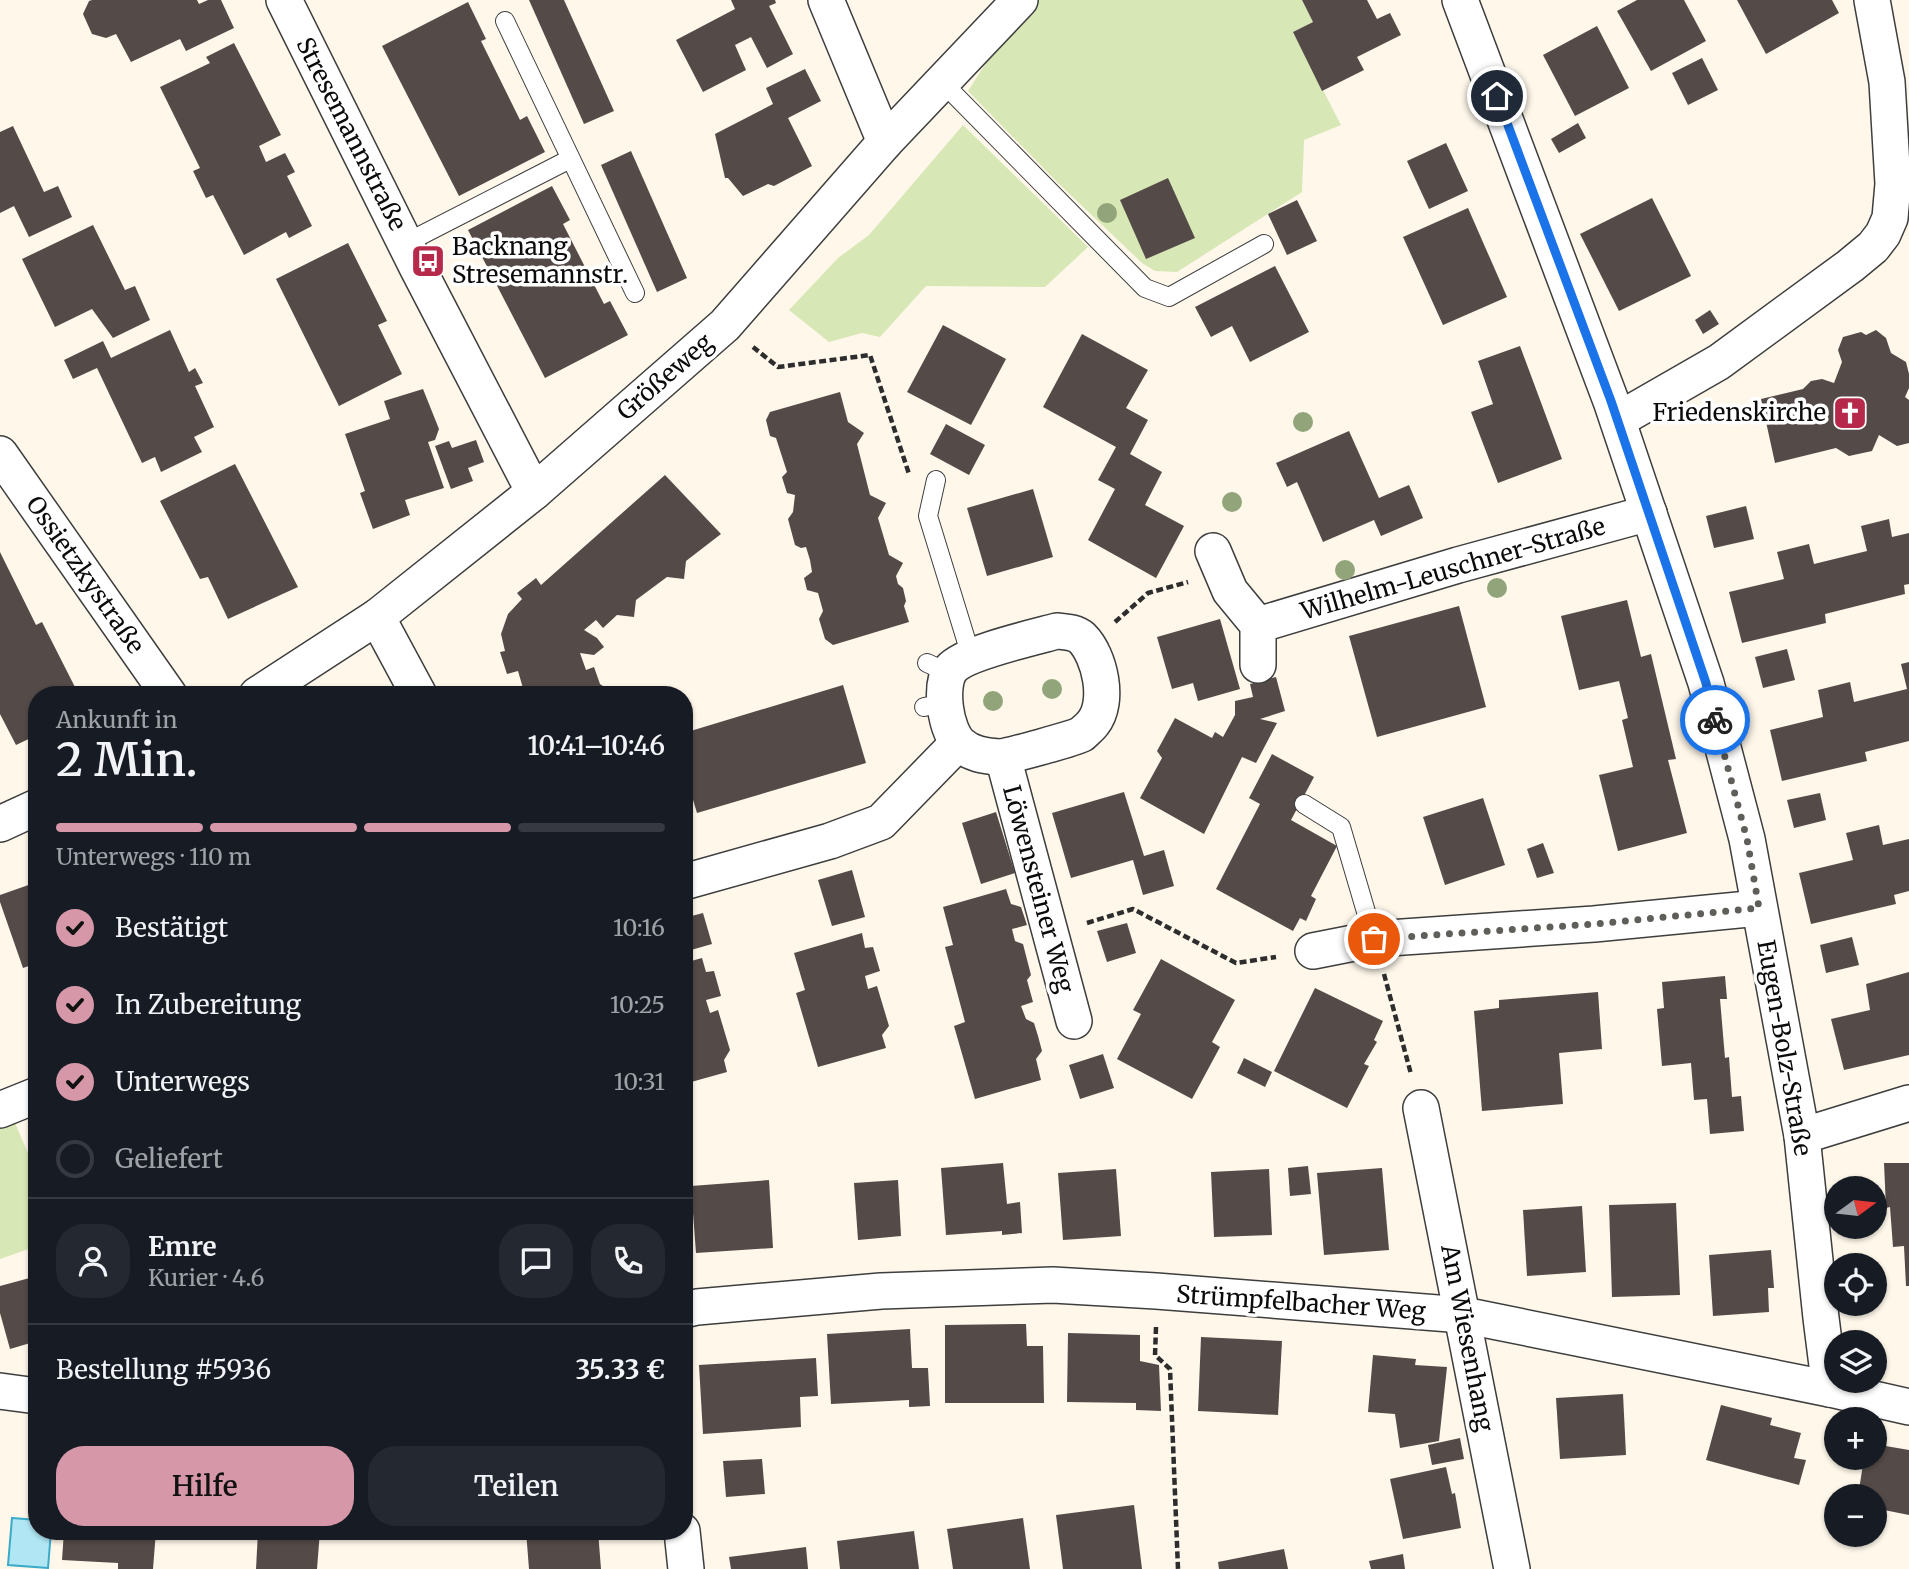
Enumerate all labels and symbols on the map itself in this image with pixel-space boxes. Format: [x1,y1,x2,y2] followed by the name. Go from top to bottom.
[289,32,414,236] street label: Stresemannstraße
[1467,66,1527,126] pin
[452,231,628,290] place label: Backnang Stresemannstr.
[409,242,447,280] bus stop icon: Backnang Stresemannstr.
[610,326,719,427] street label: Größeweg
[1831,394,1869,432] church icon: Friedenskirche
[1653,397,1826,428] place label: Friedenskirche
[20,490,151,660] street label: Ossietzkystraße
[1296,510,1609,627] street label: Wilhelm-Leuschner-Straße
[1680,685,1750,755] courier
[996,782,1081,996] street label: Löwensteiner Weg
[1344,909,1404,969] pin
[1750,938,1819,1158] street label: Eugen-Bolz-Straße
[1824,1176,1886,1239] north arrow
[1434,1241,1501,1434] street label: Am Wiesenhang
[1175,1278,1427,1327] street label: Strümpfelbacher Weg

